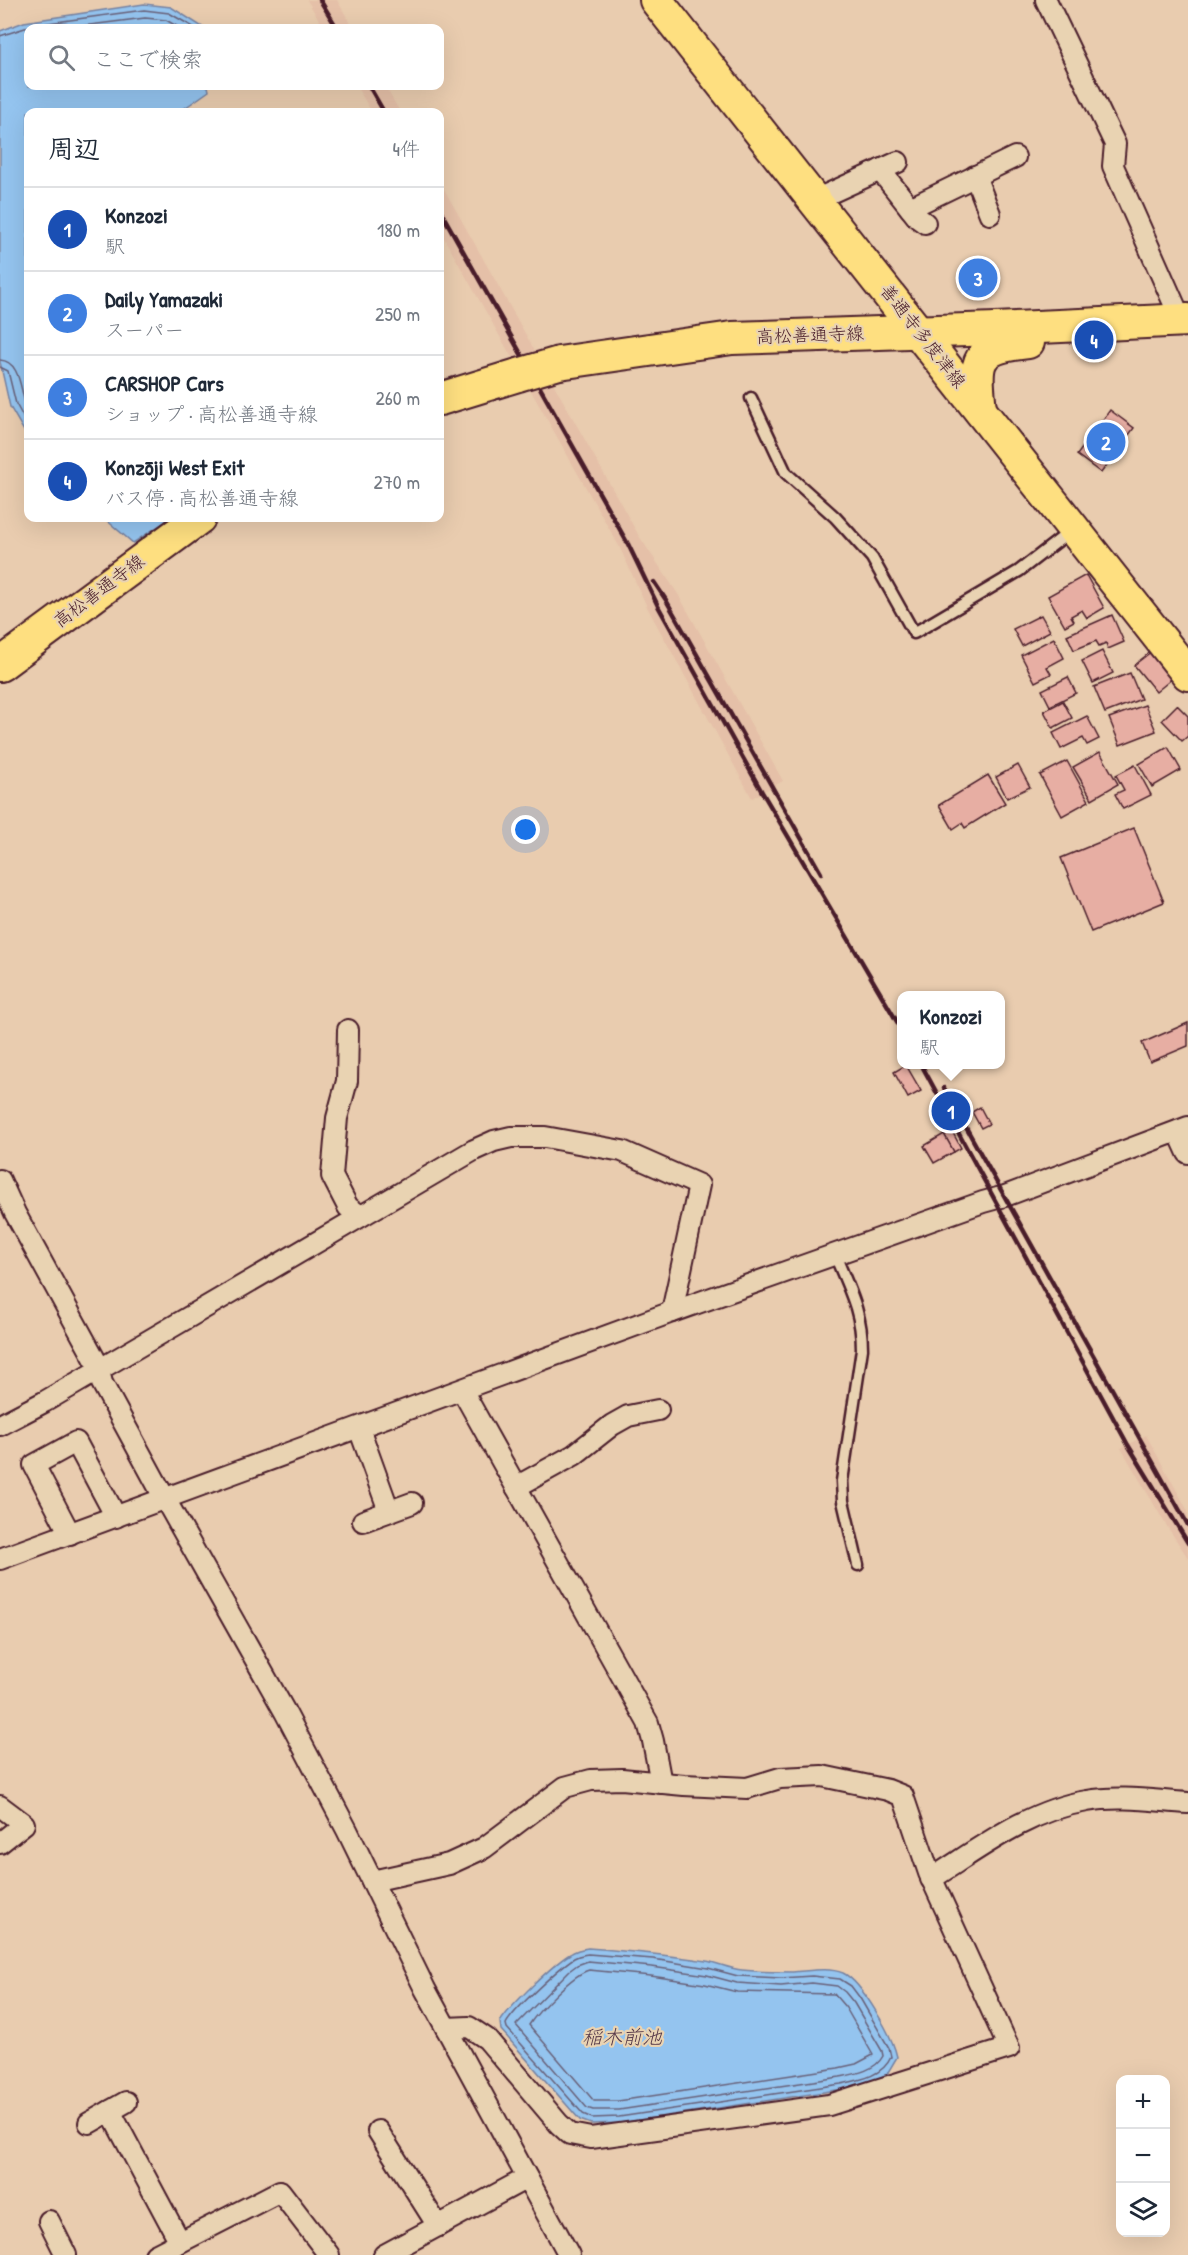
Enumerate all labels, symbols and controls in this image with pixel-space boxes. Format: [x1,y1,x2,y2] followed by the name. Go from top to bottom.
[24,24,444,90] search box
[45,41,78,74] icon: search
[93,44,203,74] text: ここで検索
[48,131,100,166] text: 周辺
[393,135,420,162] text: 4件
[105,200,168,230] text: Konzozi
[64,216,71,243] text: 1
[377,216,420,243] text: 180 m
[105,232,125,259] text: 駅
[958,256,998,300] pin: 3
[875,278,972,393] street label: 善通寺多度津線
[105,284,223,314] text: Daily Yamazaki
[63,300,72,327] text: 2
[375,300,420,327] text: 250 m
[105,316,184,343] text: スーパー
[1074,318,1114,362] pin: 4
[756,320,864,349] street label: 高松善通寺線
[105,368,224,398] text: CARSHOP Cars
[63,384,72,411] text: 3
[376,384,420,411] text: 260 m
[105,400,317,427] text: ショップ · 高松善通寺線
[1086,420,1126,464] pin: 2
[105,452,244,482] text: Konzōji West Exit
[64,468,71,495] text: 4
[374,468,420,495] text: 270 m
[105,484,298,511] text: バス停 · 高松善通寺線
[48,548,149,633] street label: 高松善通寺線
[511,815,540,844] your location
[897,991,1005,1069] popup
[920,1001,982,1031] text: Konzozi
[920,1033,940,1060] text: 駅
[932,1088,970,1134] pin: 1
[582,2023,663,2050] water label: 稲木前池
[1116,2075,1170,2237] map controls
[1116,2075,1170,2129] button: +
[1116,2129,1170,2183] button: −
[1116,2183,1170,2237] button: layers

